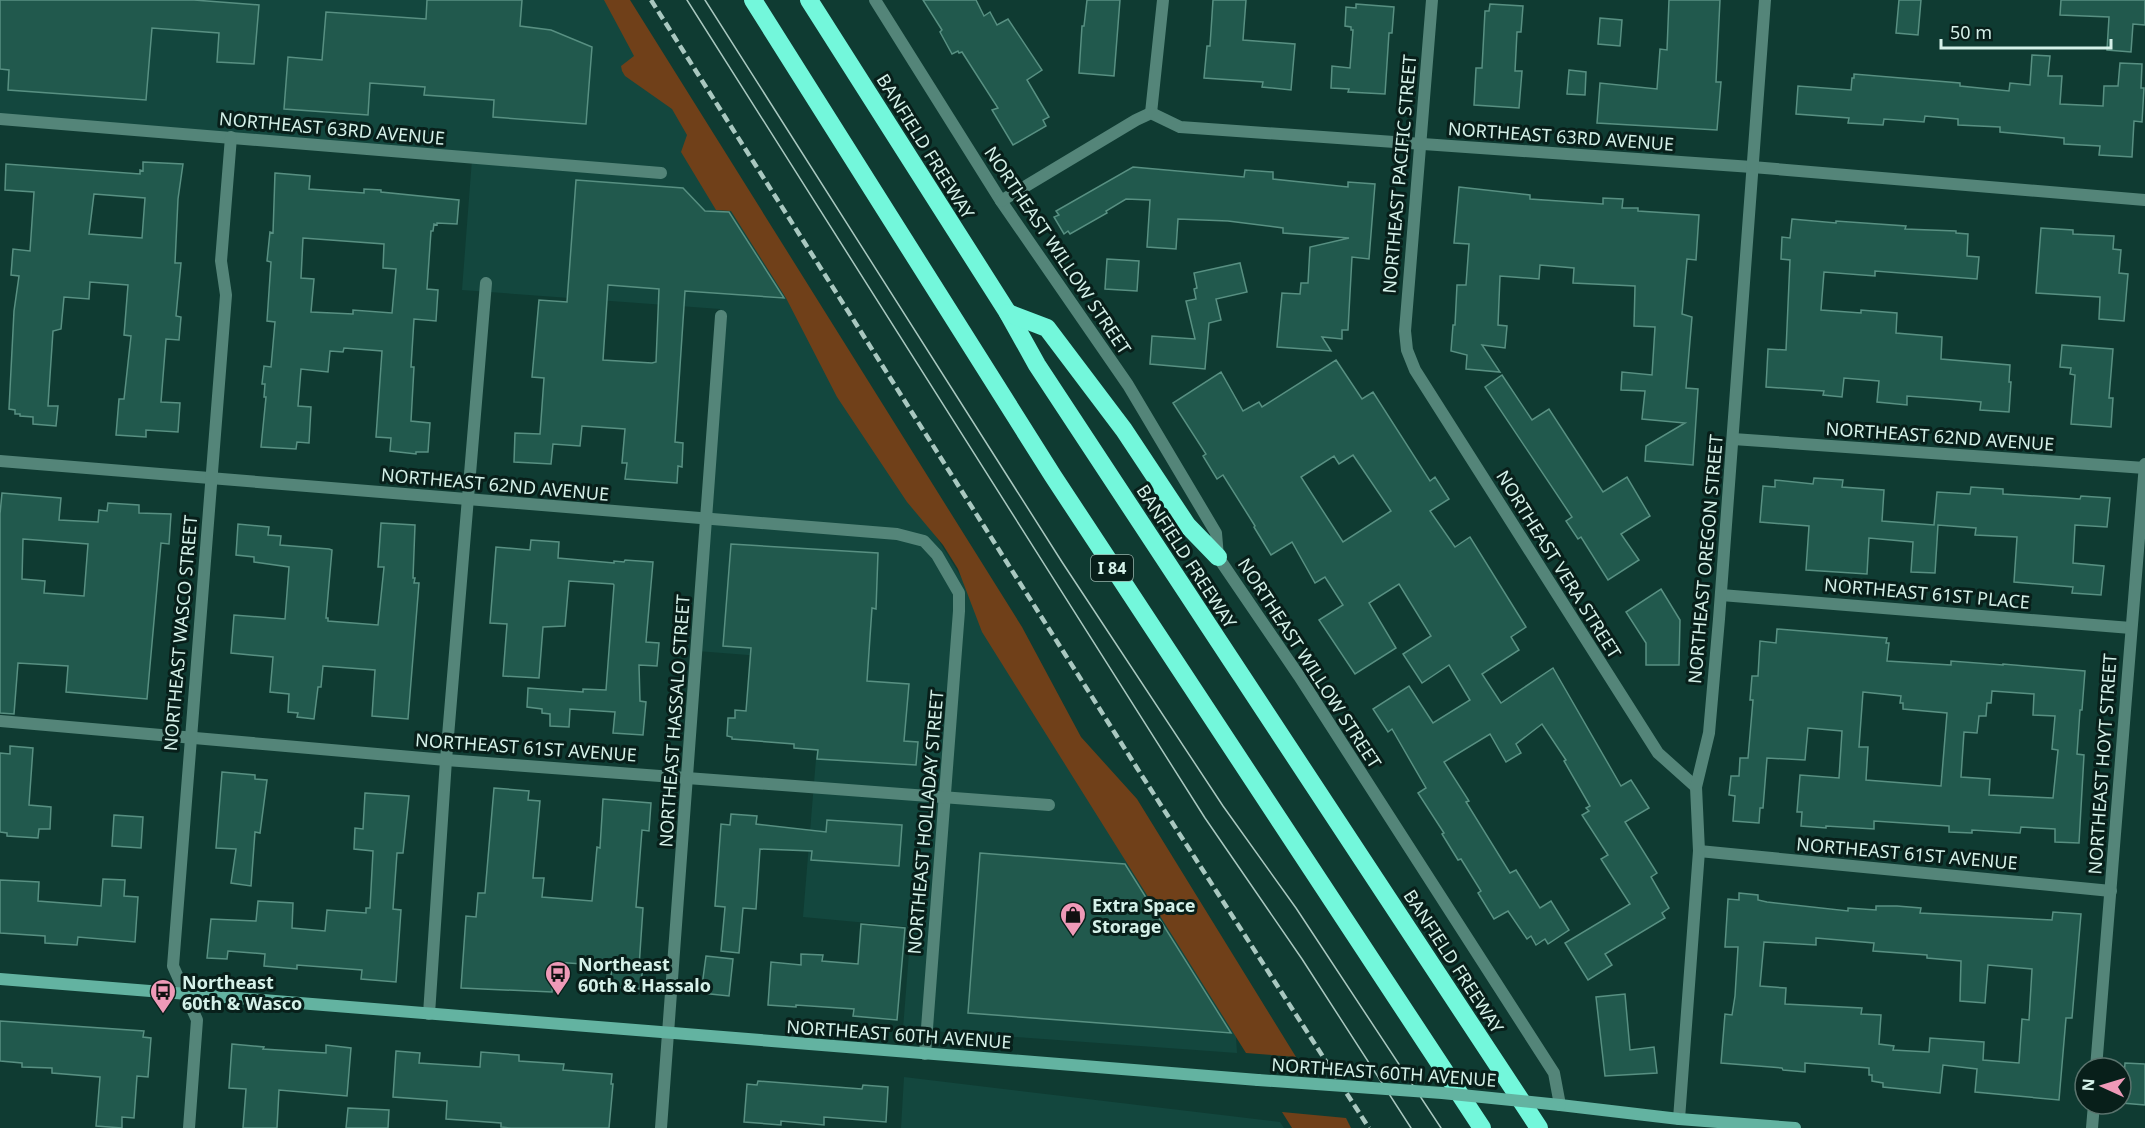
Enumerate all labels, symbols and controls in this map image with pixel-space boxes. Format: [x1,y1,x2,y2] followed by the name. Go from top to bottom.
[1941,12,2110,50] scale bar
[1950,20,1992,44] text: 50 m
[1377,54,1421,294] street label: NORTHEAST PACIFIC STREET
[872,69,981,224] street label: BANFIELD FREEWAY
[218,106,446,150] street label: NORTHEAST 63RD AVENUE
[1447,116,1675,156] street label: NORTHEAST 63RD AVENUE
[979,141,1137,359] street label: NORTHEAST WILLOW STREET
[1825,416,2055,456] street label: NORTHEAST 62ND AVENUE
[1682,433,1728,685] street label: NORTHEAST OREGON STREET
[380,462,610,506] street label: NORTHEAST 62ND AVENUE
[1491,465,1627,663] street label: NORTHEAST VERA STREET
[1132,480,1243,633] street label: BANFIELD FREEWAY
[158,514,202,752] street label: NORTHEAST WASCO STREET
[1233,553,1387,773] street label: NORTHEAST WILLOW STREET
[1091,555,1133,581] road number: I 84
[1823,572,2031,614] street label: NORTHEAST 61ST PLACE
[653,594,695,848] street label: NORTHEAST HASSALO STREET
[2082,653,2122,875] street label: NORTHEAST HOYT STREET
[901,689,949,955] street label: NORTHEAST HOLLADAY STREET
[414,727,638,767] street label: NORTHEAST 61ST AVENUE
[1795,831,2019,875] street label: NORTHEAST 61ST AVENUE
[1399,885,1510,1038] street label: BANFIELD FREEWAY
[1092,893,1196,938] place label: Extra Space Storage
[1058,900,1088,938] shop icon: Extra Space Storage
[578,952,711,997] place label: Northeast 60th & Hassalo
[543,959,573,997] bus stop icon: Northeast 60th & Hassalo
[182,970,302,1015] place label: Northeast 60th & Wasco
[148,977,178,1015] bus stop icon: Northeast 60th & Wasco
[786,1014,1012,1054] street label: NORTHEAST 60TH AVENUE
[1271,1052,1497,1092] street label: NORTHEAST 60TH AVENUE
[2073,1056,2133,1116] north arrow
[2077,1078,2099,1092] text: N

